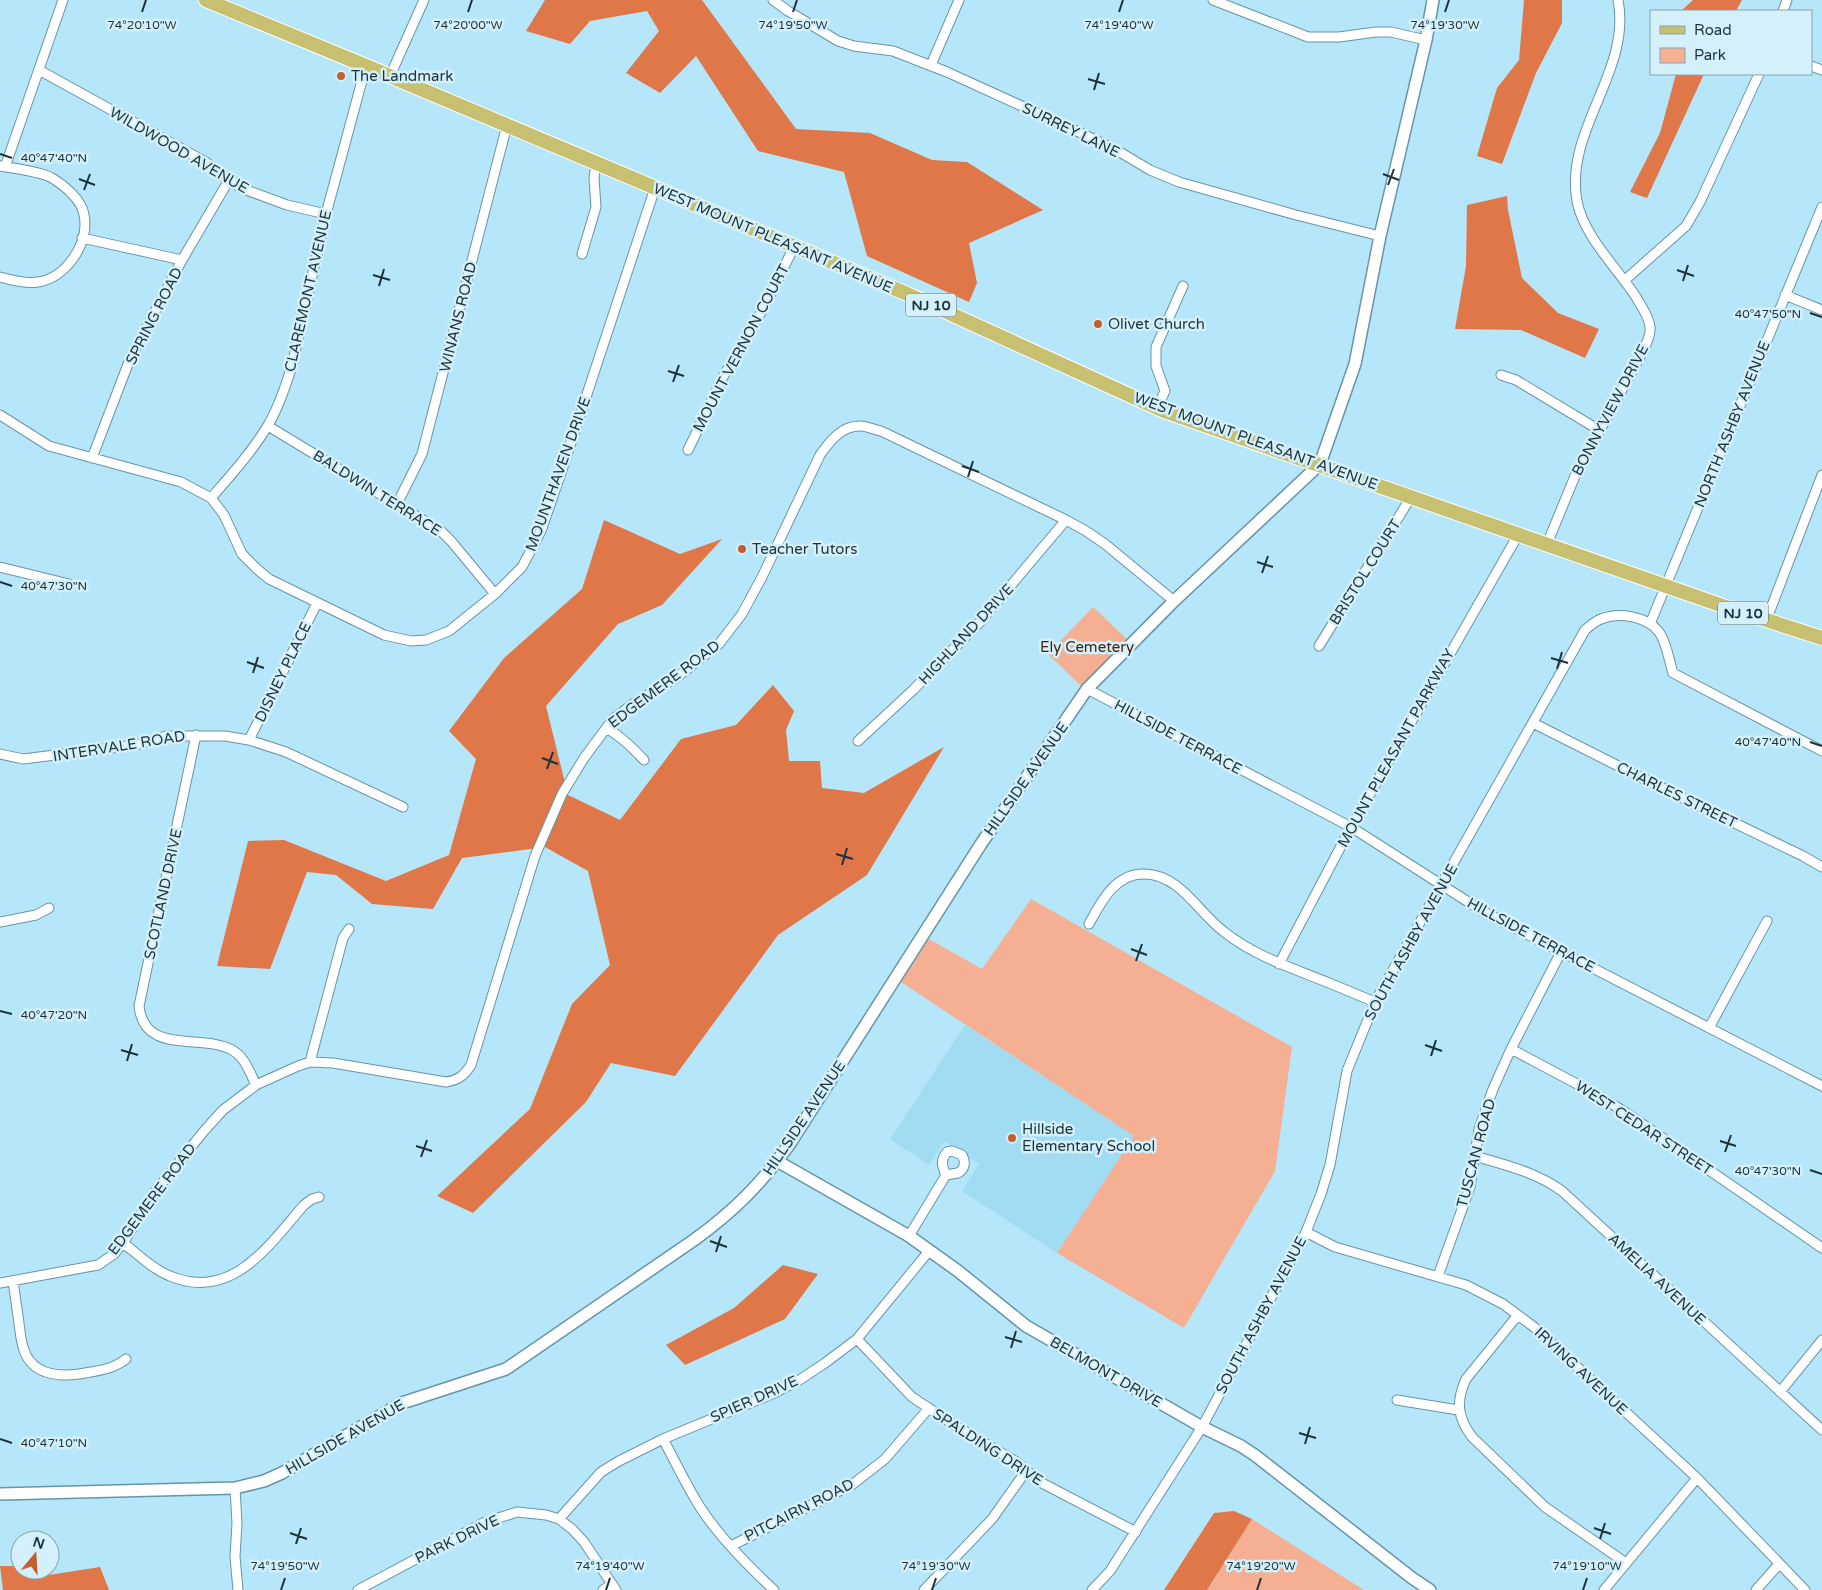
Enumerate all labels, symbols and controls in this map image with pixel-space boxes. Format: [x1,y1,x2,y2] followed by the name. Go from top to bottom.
[1650,10,1812,75] legend
[107,18,177,32] text: 74°20'10"W
[433,18,503,32] text: 74°20'00"W
[758,18,828,32] text: 74°19'50"W
[1084,18,1154,32] text: 74°19'40"W
[1410,18,1480,32] text: 74°19'30"W
[1694,21,1732,39] text: Road
[1694,46,1726,64] text: Park
[351,67,453,85] place label: The Landmark
[335,70,347,82] marker: The Landmark
[1019,99,1123,161] street label: SURREY LANE
[106,103,252,197] street label: WILDWOOD AVENUE
[21,151,87,165] text: 40°47'40"N
[651,179,895,297] street label: WEST MOUNT PLEASANT AVENUE
[281,208,335,374] street label: CLAREMONT AVENUE
[436,260,480,374] street label: WINANS ROAD
[689,261,793,435] street label: MOUNT VERNON COURT
[122,264,186,368] street label: SPRING ROAD
[906,294,956,316] road number: NJ 10
[1735,307,1801,321] text: 40°47'50"N
[1108,315,1205,333] place label: Olivet Church
[1092,318,1104,330] marker: Olivet Church
[1690,338,1774,510] street label: NORTH ASHBY AVENUE
[1568,341,1652,479] street label: BONNYVIEW DRIVE
[1132,388,1380,494] street label: WEST MOUNT PLEASANT AVENUE
[522,394,594,554] street label: MOUNTHAVEN DRIVE
[310,446,444,540] street label: BALDWIN TERRACE
[1325,516,1405,628] street label: BRISTOL COURT
[752,540,857,558] place label: Teacher Tutors
[736,543,748,555] marker: Teacher Tutors
[21,579,87,593] text: 40°47'30"N
[915,580,1017,688] street label: HIGHLAND DRIVE
[1718,602,1768,624] road number: NJ 10
[251,619,315,725] street label: DISNEY PLACE
[605,636,723,732] street label: EDGEMERE ROAD
[1040,638,1134,656] park label: Ely Cemetery
[1334,645,1458,851] street label: MOUNT PLEASANT PARKWAY
[1111,696,1245,778] street label: HILLSIDE TERRACE
[980,719,1072,839] street label: HILLSIDE AVENUE
[51,727,187,765] street label: INTERVALE ROAD
[1735,735,1801,749] text: 40°47'40"N
[1614,758,1740,832] street label: CHARLES STREET
[140,827,186,961] street label: SCOTLAND DRIVE
[1360,861,1462,1023] street label: SOUTH ASHBY AVENUE
[1464,894,1598,976] street label: HILLSIDE TERRACE
[21,1008,87,1022] text: 40°47'20"N
[759,1057,849,1179] street label: HILLSIDE AVENUE
[1572,1077,1716,1179] street label: WEST CEDAR STREET
[1453,1096,1499,1210] street label: TUSCAN ROAD
[1022,1120,1155,1155] place label: Hillside Elementary School
[1006,1132,1018,1144] marker: Hillside Elementary School
[104,1140,200,1258] street label: EDGEMERE ROAD
[1735,1164,1801,1178] text: 40°47'30"N
[1605,1229,1709,1329] street label: AMELIA AVENUE
[1212,1233,1310,1397] street label: SOUTH ASHBY AVENUE
[1531,1323,1631,1419] street label: IRVING AVENUE
[1047,1333,1165,1411] street label: BELMONT DRIVE
[707,1372,801,1426] street label: SPIER DRIVE
[282,1396,408,1478] street label: HILLSIDE AVENUE
[930,1405,1046,1489] street label: SPALDING DRIVE
[21,1436,87,1450] text: 40°47'10"N
[741,1475,857,1545] street label: PITCAIRN ROAD
[412,1511,502,1567] street label: PARK DRIVE
[10,1530,60,1580] north arrow
[31,1533,47,1553] text: N
[250,1559,320,1573] text: 74°19'50"W
[575,1559,645,1573] text: 74°19'40"W
[901,1559,971,1573] text: 74°19'30"W
[1226,1559,1296,1573] text: 74°19'20"W
[1552,1559,1622,1573] text: 74°19'10"W

